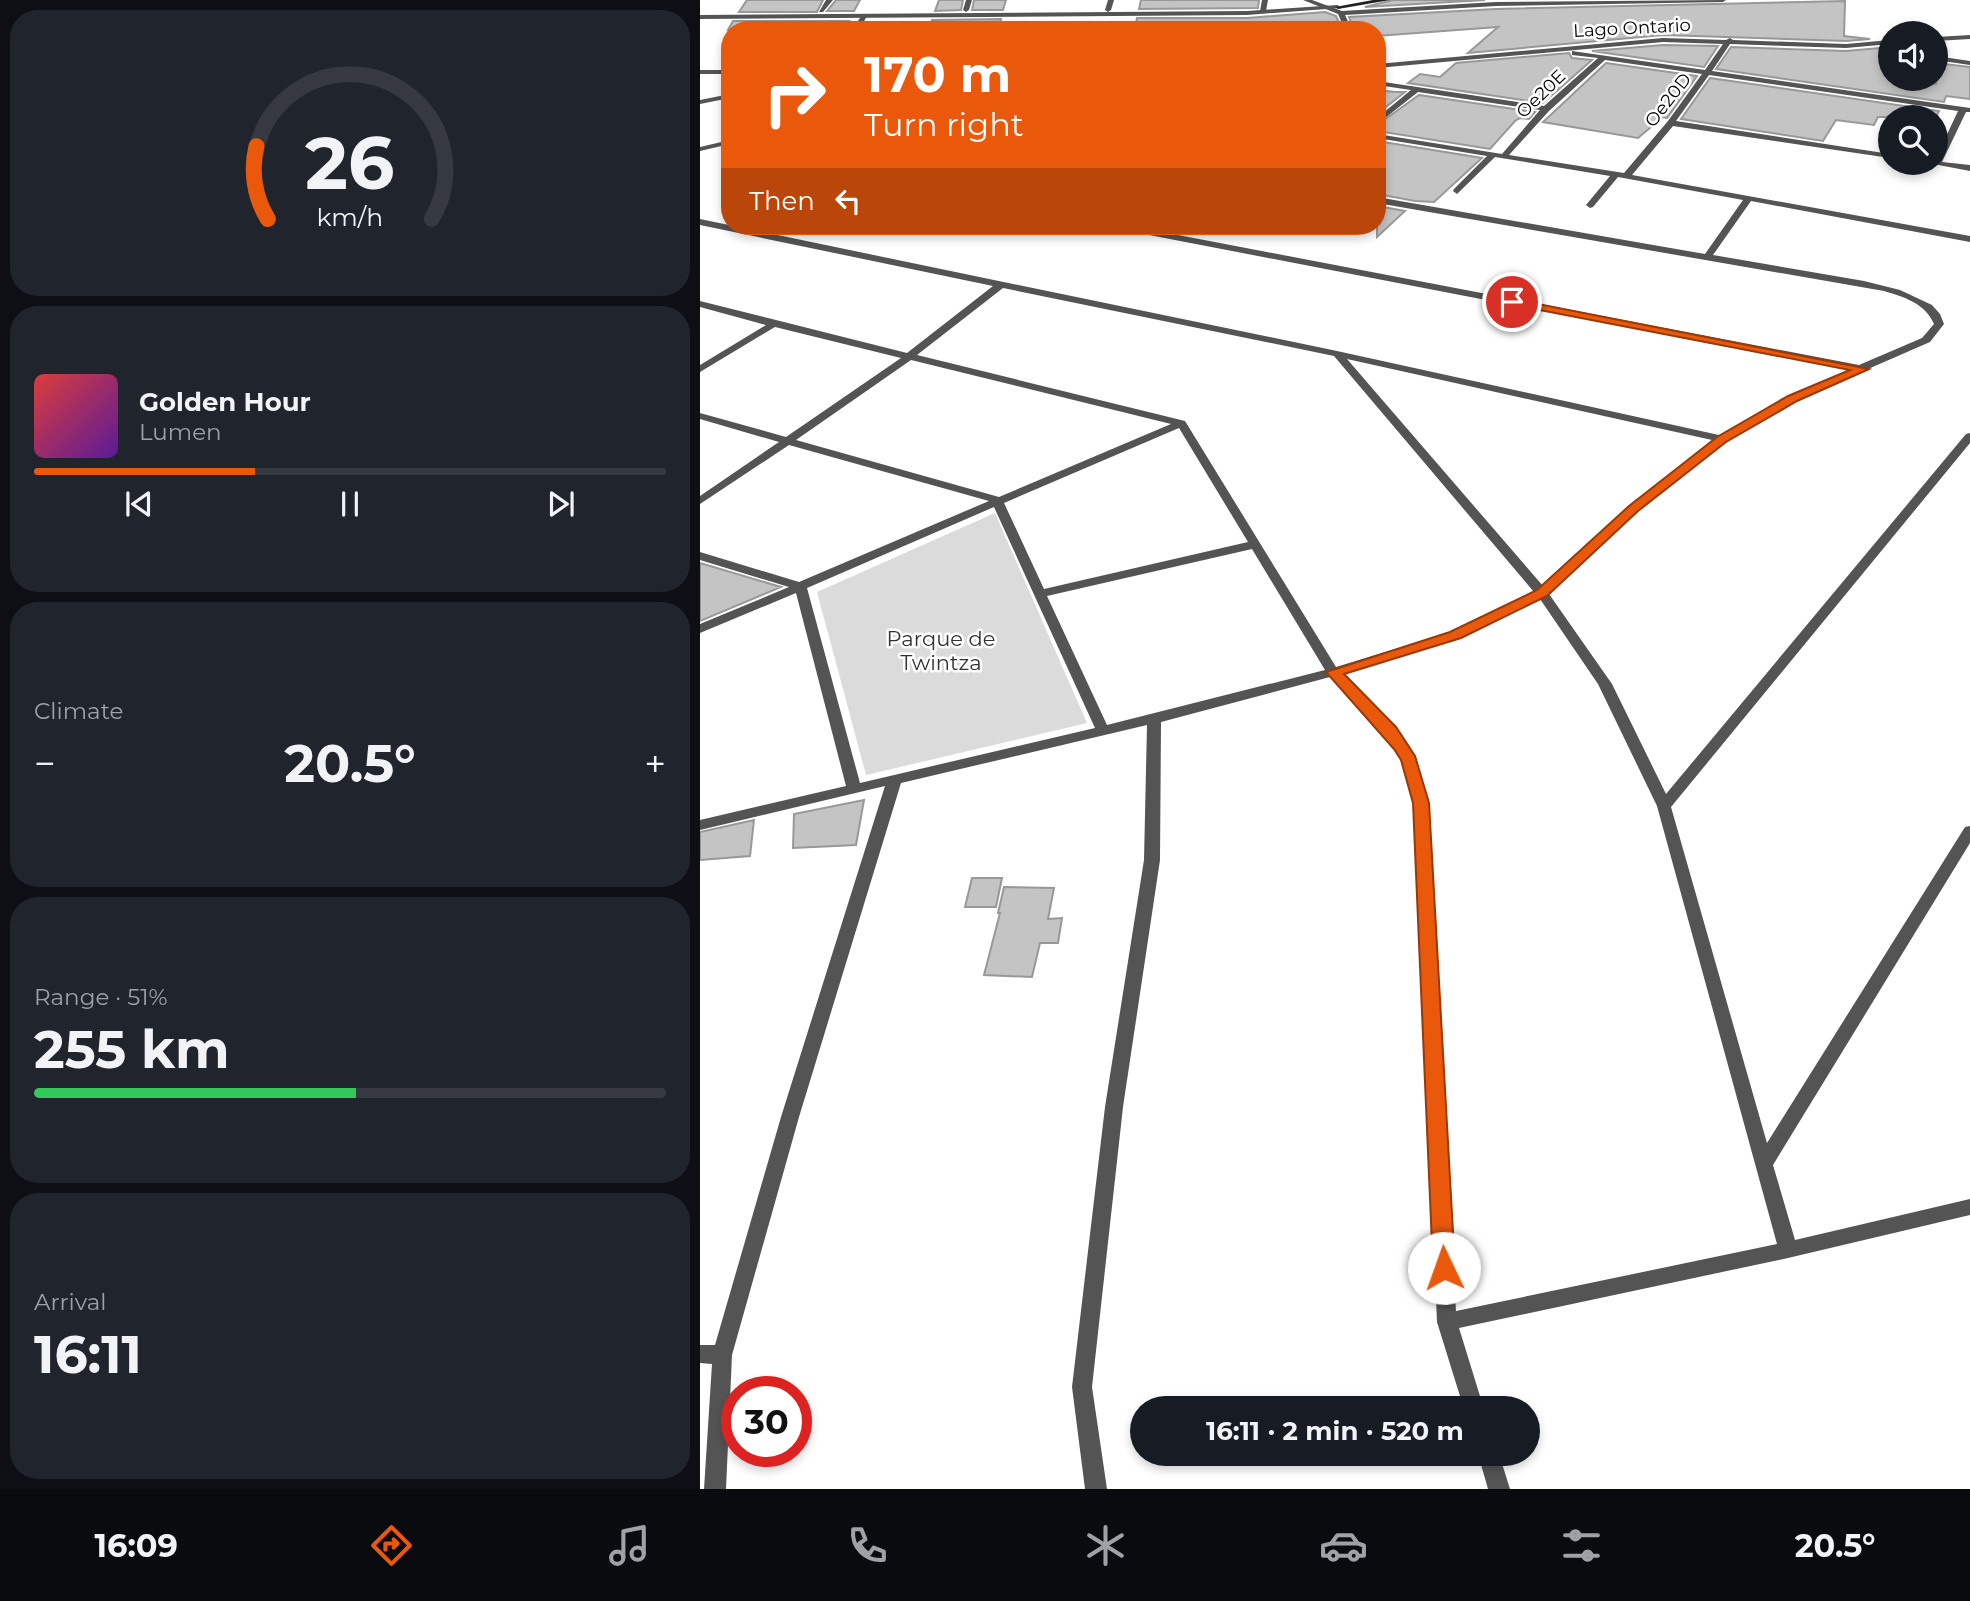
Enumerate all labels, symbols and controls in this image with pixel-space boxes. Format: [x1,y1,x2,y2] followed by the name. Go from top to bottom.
[1573,14,1691,42] street label: Lago Ontario
[1878,21,1948,175] map controls
[1878,21,1948,91] button: sound
[864,45,1011,104] text: 170 m
[749,49,840,140] icon: right
[1512,65,1570,123] street label: Oe20E
[1640,68,1696,132] street label: Oe20D
[864,105,1024,144] text: Turn right
[1878,105,1948,175] button: search
[305,119,395,207] text: 26
[829,182,867,220] icon: left
[749,185,815,217] text: Then
[317,202,383,232] text: km/h
[1482,272,1542,332] pin
[1493,283,1531,321] icon: arrive
[139,386,311,418] text: Golden Hour
[139,418,222,446] text: Lumen
[120,485,158,523] icon: previous
[331,485,369,523] icon: pause
[542,485,580,523] icon: next
[887,626,995,675] park label: Parque de Twintza
[34,697,123,725] text: Climate
[284,732,416,795] text: 20.5°
[34,740,56,787] text: −
[644,740,666,787] text: +
[34,983,168,1011] text: Range · 51%
[34,1018,229,1081] text: 255 km
[1407,1231,1481,1305] position arrow
[34,1288,107,1316] text: Arrival
[34,1323,142,1386] text: 16:11
[721,1376,812,1467] speed limit sign: 30
[1206,1415,1464,1447] text: 16:11 · 2 min · 520 m
[367,1521,416,1570] icon: directions
[605,1521,654,1570] icon: music
[843,1521,892,1570] icon: phone
[1081,1521,1130,1570] icon: climate
[1319,1521,1368,1570] icon: car
[1557,1521,1606,1570] icon: filters
[94,1526,178,1565] text: 16:09
[1795,1526,1875,1565] text: 20.5°

